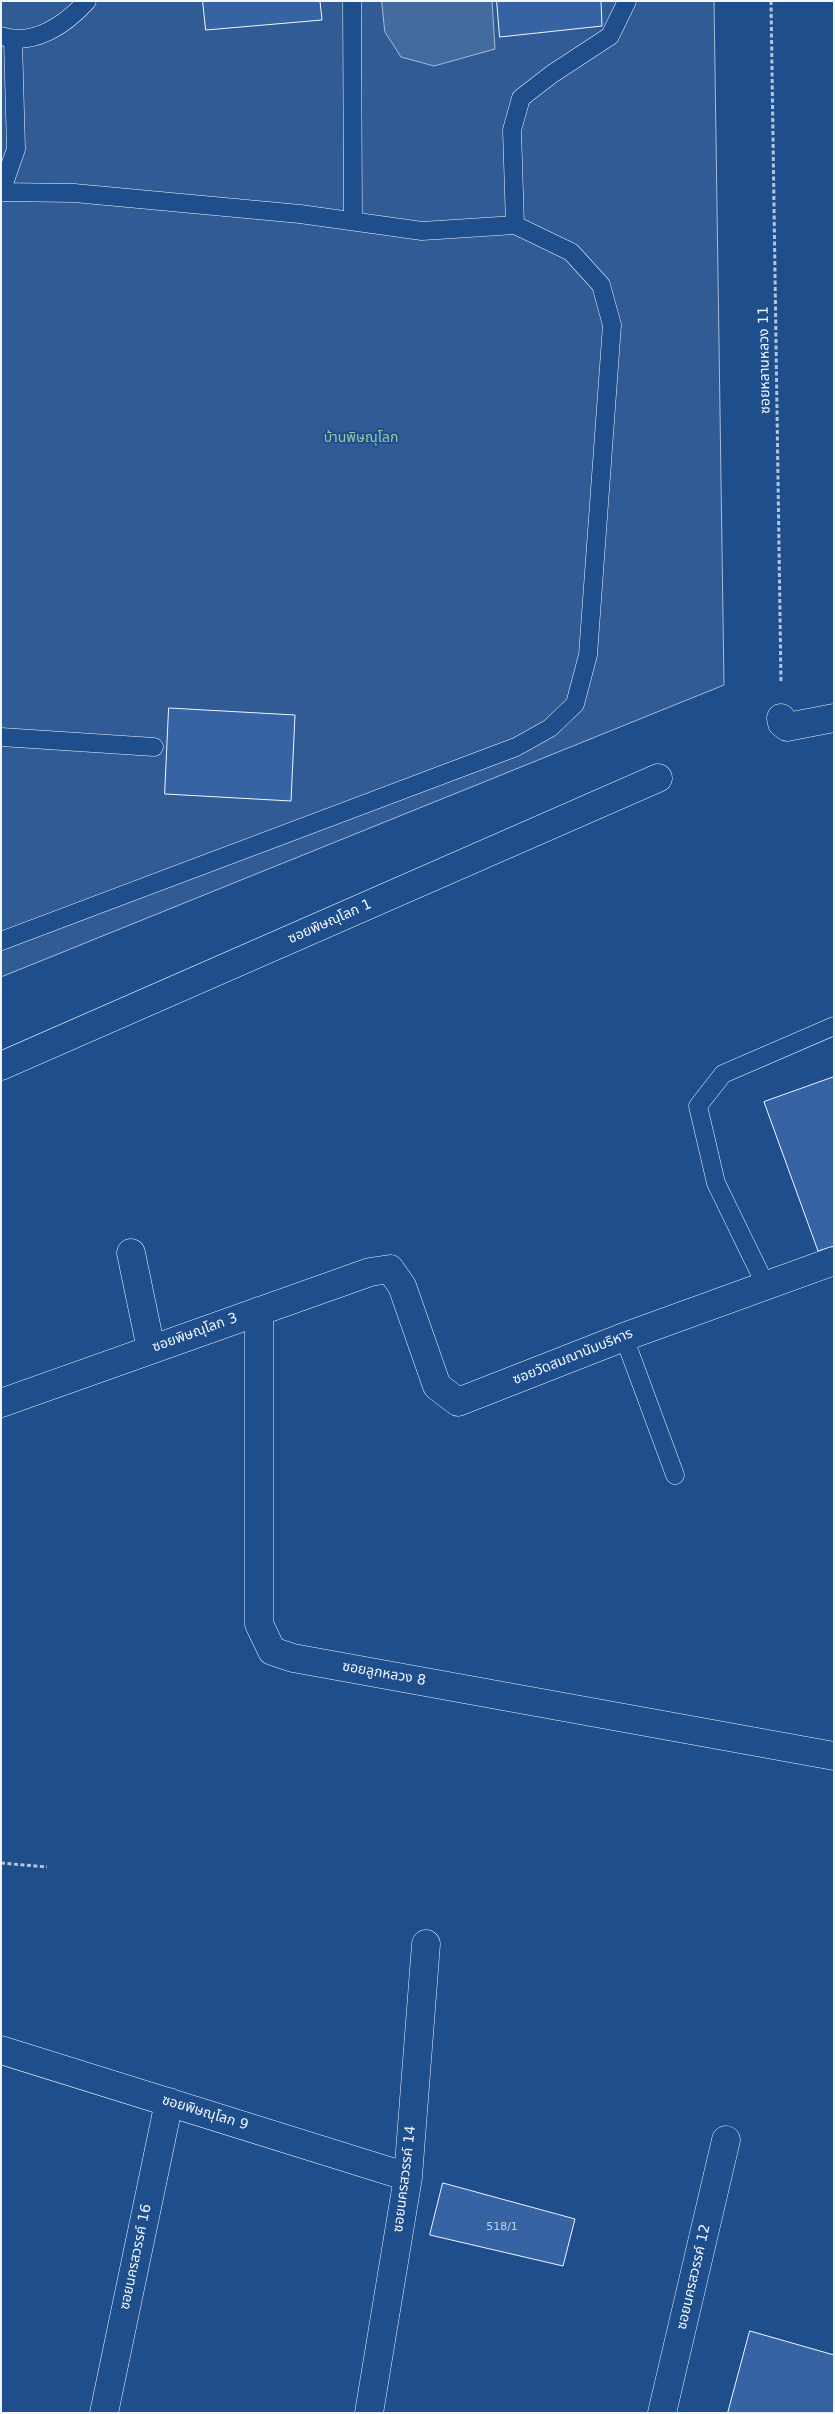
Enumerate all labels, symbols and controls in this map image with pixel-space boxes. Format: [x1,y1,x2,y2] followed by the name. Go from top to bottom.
[756,306,774,414] street label: ซอยหลานหลวง 11
[324,430,398,446] park label: บ้านพิษณุโลก
[286,896,374,948] street label: ซอยพิษณุโลก 1
[150,1310,240,1356] street label: ซอยพิษณุโลก 3
[511,1325,635,1389] street label: ซอยวัดสมณานัมบริหาร
[341,1658,427,1690] street label: ซอยลูกหลวง 8
[160,2092,250,2134] street label: ซอยพิษณุโลก 9
[390,2125,420,2233] street label: ซอยนครสวรรค์ 14
[117,2203,155,2311] street label: ซอยนครสวรรค์ 16
[486,2220,518,2234] house number: 518/1
[674,2223,714,2331] street label: ซอยนครสวรรค์ 12

